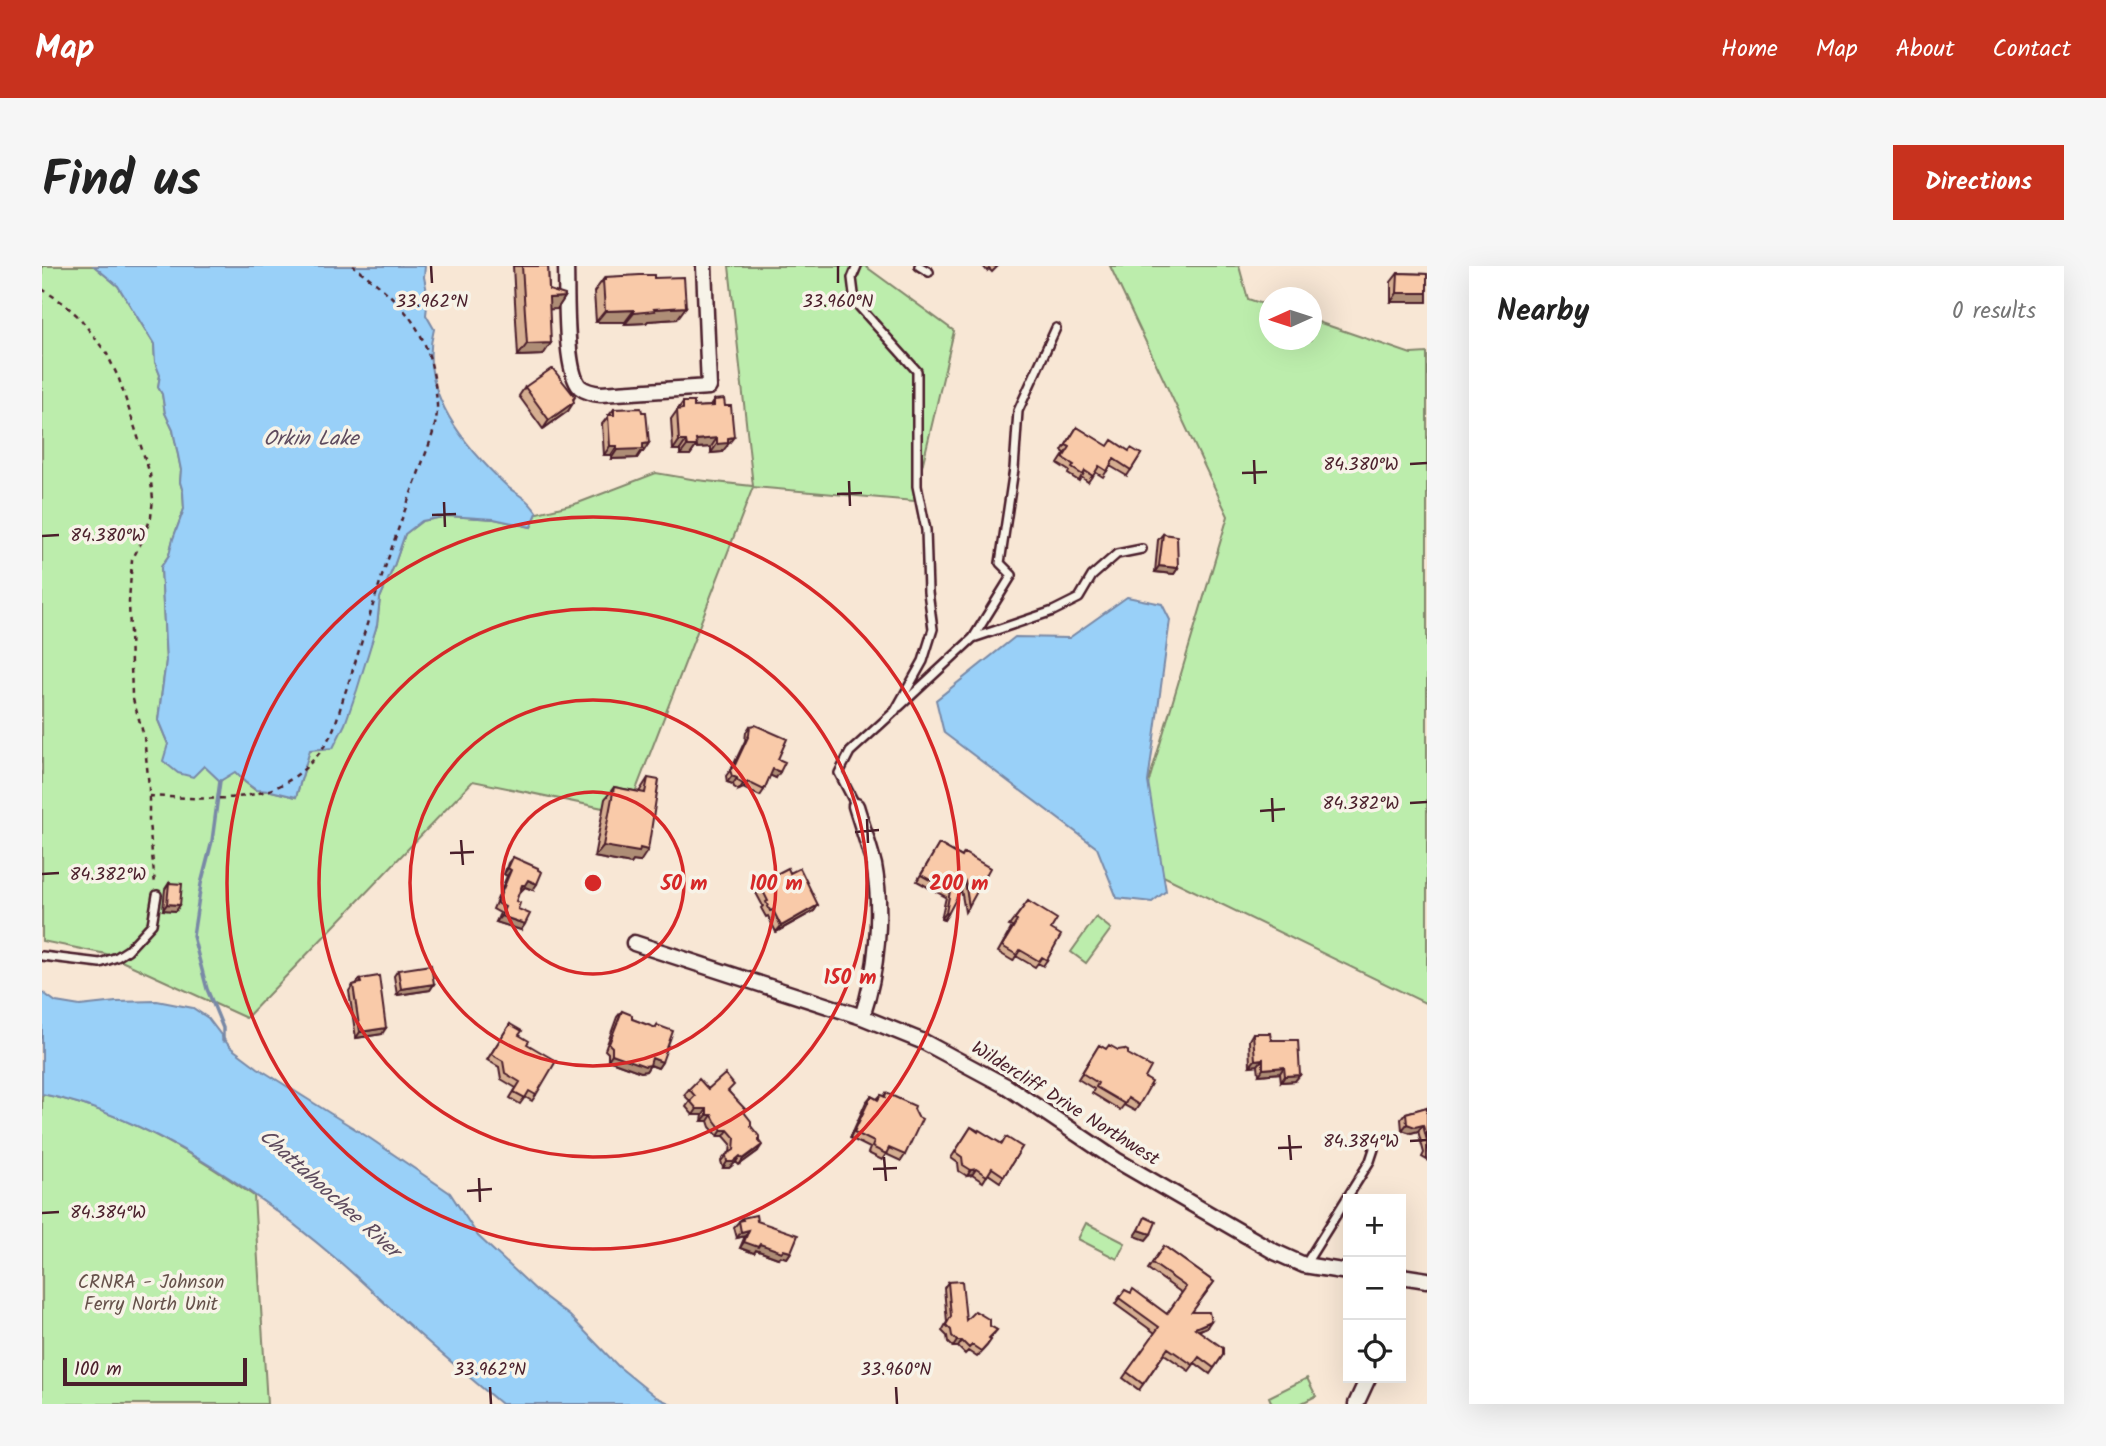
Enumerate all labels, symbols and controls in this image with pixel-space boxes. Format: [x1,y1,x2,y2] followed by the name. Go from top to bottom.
[35,23,95,76] text: Map
[1721,30,1778,69] text: Home
[1816,30,1858,69] text: Map
[1896,30,1954,69] text: About
[1992,30,2071,69] text: Contact
[42,143,200,221] text: Find us
[1893,145,2064,220] button: Directions
[1259,287,1322,350] north arrow
[396,288,468,317] text: 33.962°N
[803,288,873,317] text: 33.960°N
[1497,288,1589,336] text: Nearby
[1952,294,2036,330] text: 0 results
[264,423,361,456] water label: Orkin Lake
[1323,451,1399,480] text: 84.380°W
[70,522,146,551] text: 84.380°W
[1323,790,1399,819] text: 84.382°W
[70,861,146,890] text: 84.382°W
[660,868,707,901] text: 50 m
[749,868,803,901] text: 100 m
[929,868,989,901] text: 200 m
[581,871,605,895] centre of rings
[823,962,877,995] text: 150 m
[965,1034,1166,1175] street label: Wildercliff Drive Northwest
[251,1121,410,1269] water label: Chattahoochee River
[1323,1128,1399,1157] text: 84.384°W
[1343,1194,1406,1383] map controls
[1343,1194,1406,1257] button: +
[70,1199,146,1228] text: 84.384°W
[1343,1257,1406,1320] button: −
[78,1268,224,1320] park label: CRNRA - Johnson Ferry North Unit
[1343,1320,1406,1383] button: locate
[63,1355,247,1387] scale bar
[74,1355,122,1385] text: 100 m
[454,1356,526,1385] text: 33.962°N
[861,1356,931,1385] text: 33.960°N

